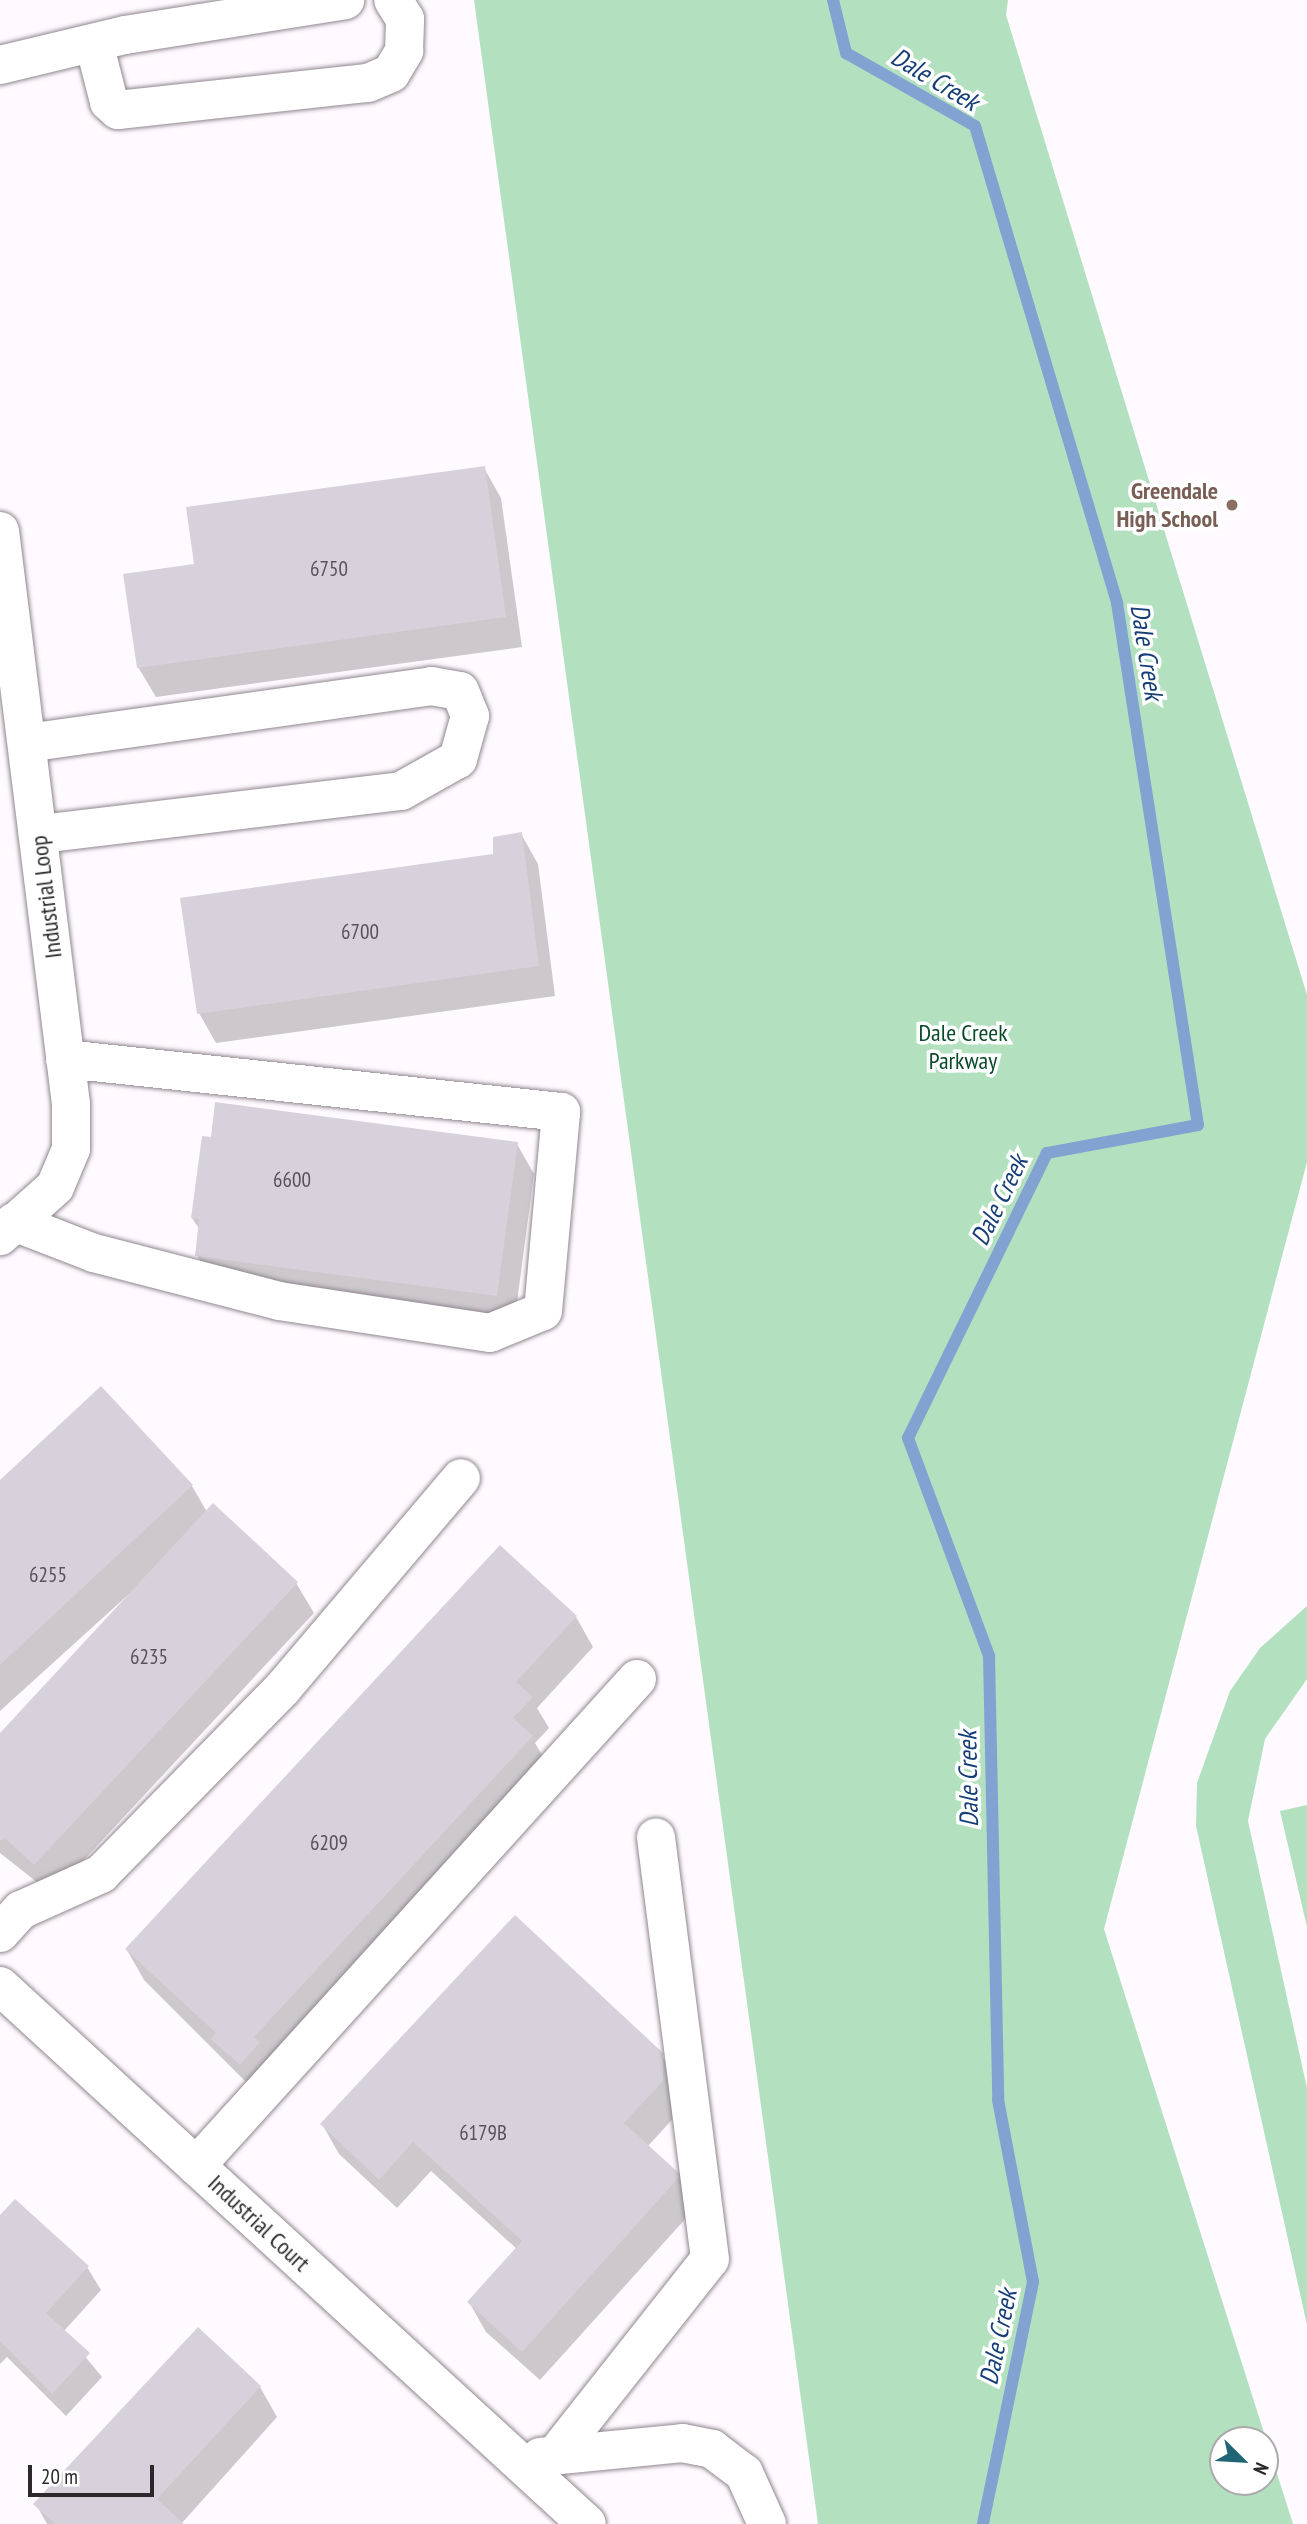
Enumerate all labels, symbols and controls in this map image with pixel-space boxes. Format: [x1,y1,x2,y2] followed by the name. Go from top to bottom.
[886,41,984,117] water label: Dale Creek
[1117,477,1218,533] place label: Greendale High School
[1224,497,1240,513] marker: Greendale High School
[310,556,348,582] house number: 6750
[1124,602,1170,702] water label: Dale Creek
[24,834,68,960] street label: Industrial Loop
[341,919,379,945] house number: 6700
[919,1019,1007,1075] park label: Dale Creek Parkway
[964,1150,1034,1250] water label: Dale Creek
[273,1167,311,1193] house number: 6600
[29,1562,67,1588] house number: 6255
[130,1644,168,1670] house number: 6235
[952,1731,984,1827] water label: Dale Creek
[310,1830,348,1856] house number: 6209
[459,2120,507,2146] house number: 6179B
[202,2169,316,2277] street label: Industrial Court
[973,2287,1023,2387] water label: Dale Creek
[1209,2426,1279,2496] north arrow
[32,2450,158,2494] scale bar
[1248,2459,1274,2478] text: N
[41,2463,78,2490] text: 20 m

